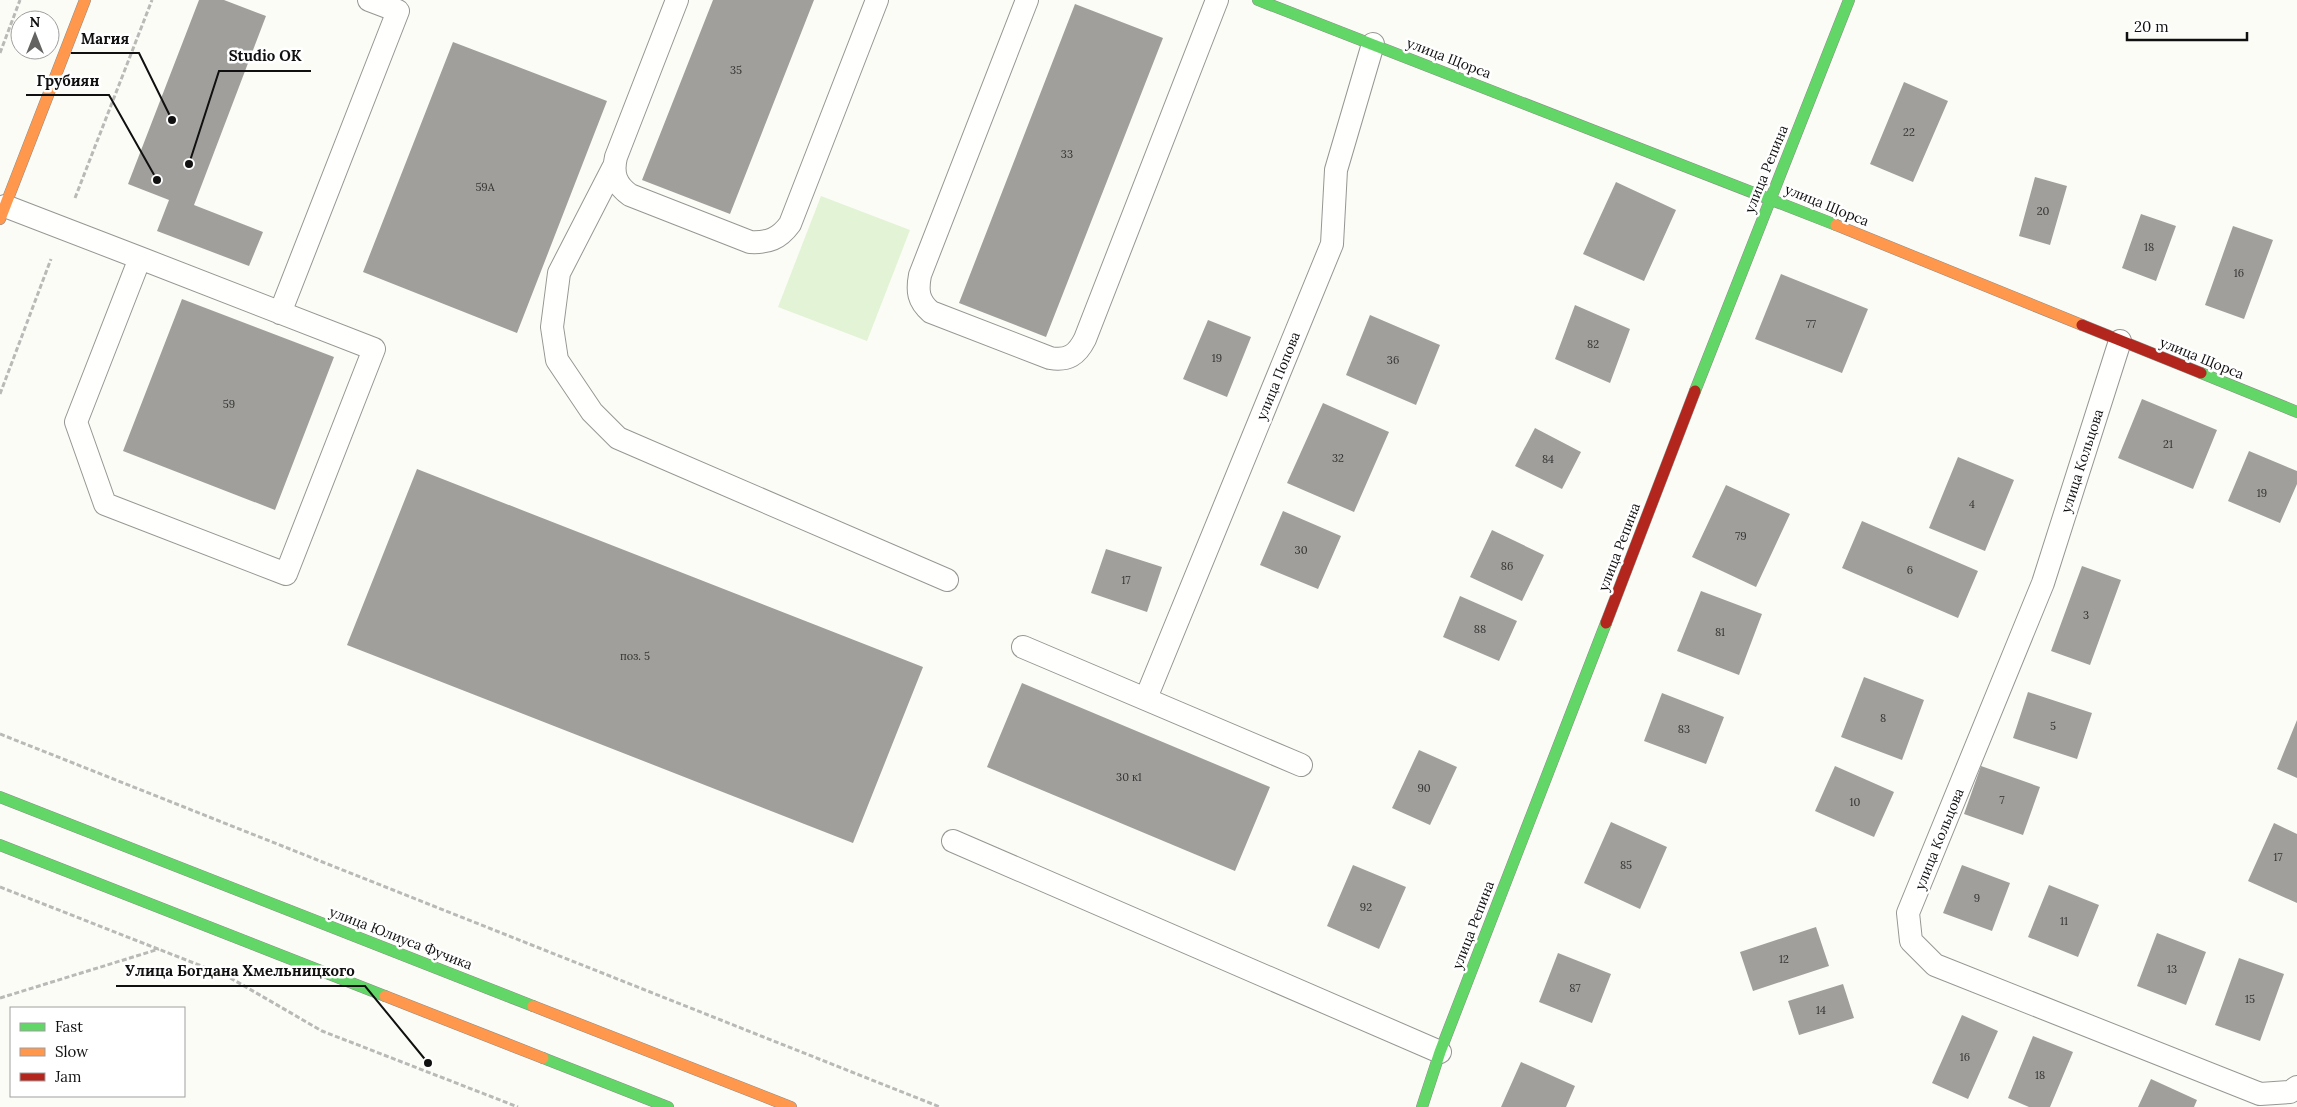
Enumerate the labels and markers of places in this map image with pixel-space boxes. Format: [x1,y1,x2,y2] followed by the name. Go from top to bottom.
[71,23,139,53] callout: Магия
[219,41,311,71] callout: Studio OK
[26,65,109,95] callout: Грубиян
[116,956,365,986] callout: Улица Богдана Хмельницкого

